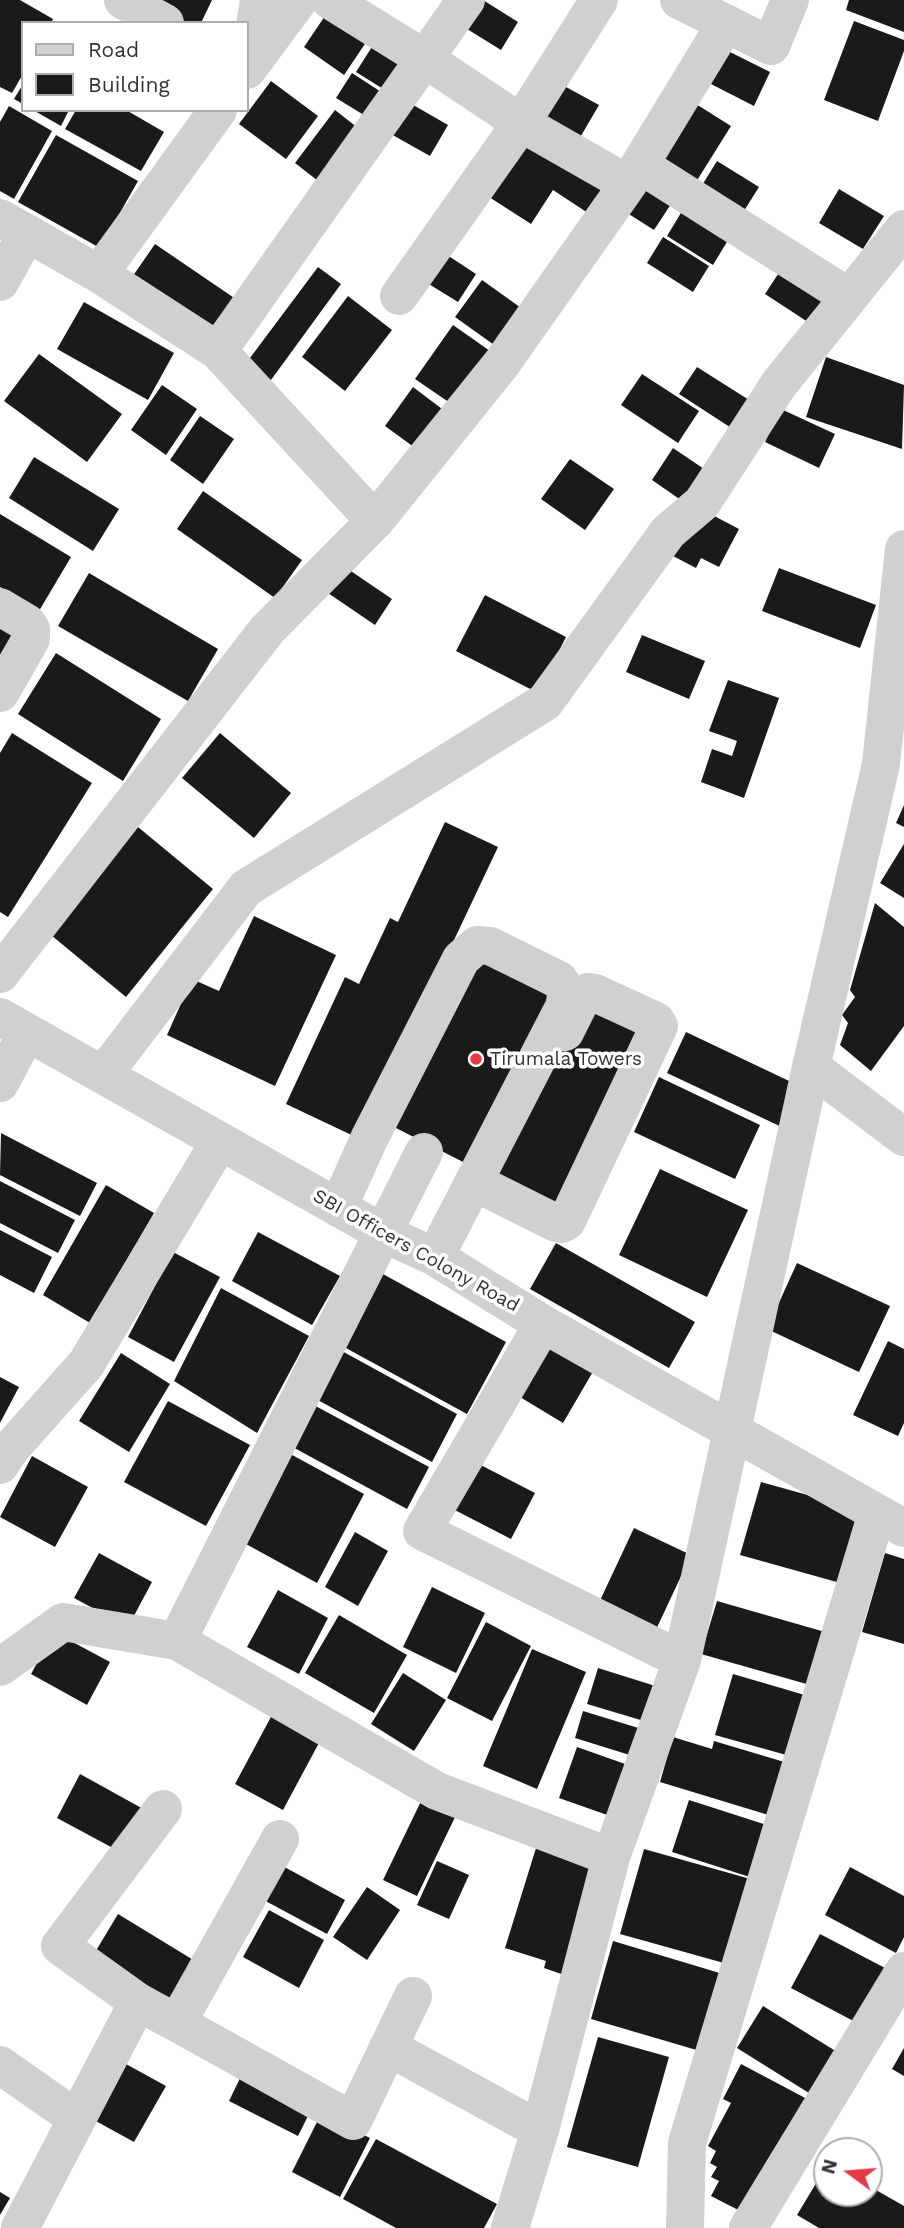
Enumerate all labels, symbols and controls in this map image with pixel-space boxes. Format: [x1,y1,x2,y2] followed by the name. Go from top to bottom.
[21,21,248,112] legend
[88,37,139,62] text: Road
[88,72,170,97] text: Building
[490,1048,642,1070] place label: Tirumala Towers
[468,1051,484,1067] marker: Tirumala Towers
[309,1185,523,1317] street label: SBI Officers Colony Road
[813,2137,883,2207] north arrow
[816,2157,842,2177] text: N

